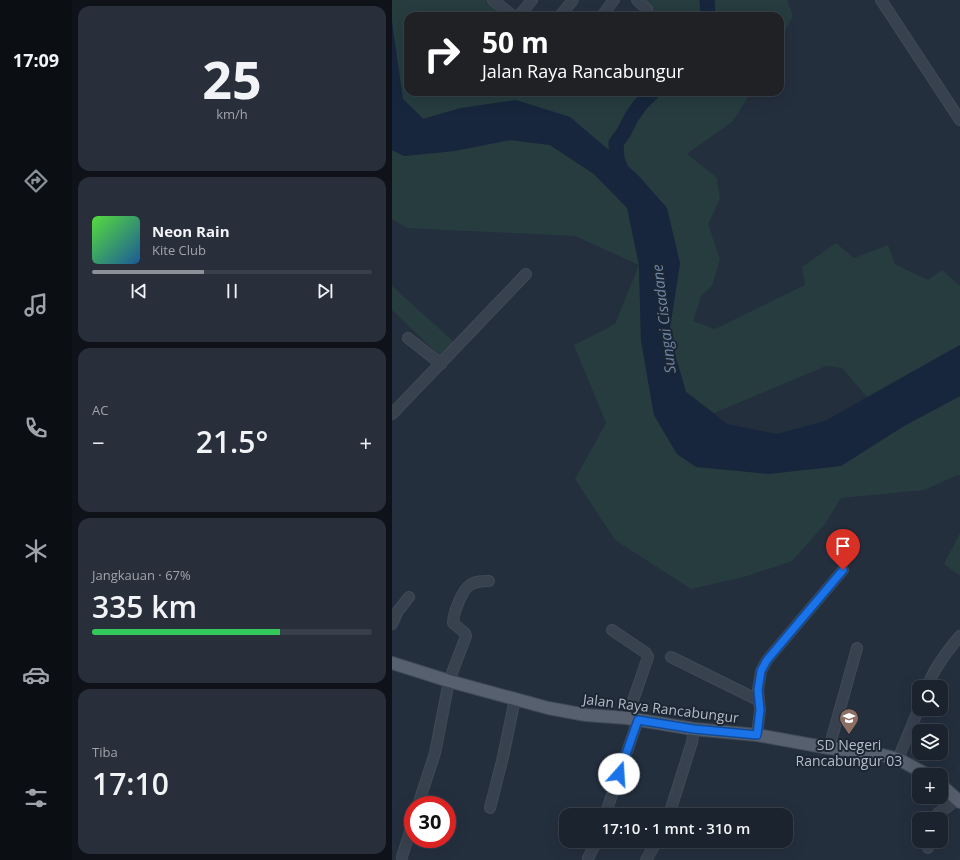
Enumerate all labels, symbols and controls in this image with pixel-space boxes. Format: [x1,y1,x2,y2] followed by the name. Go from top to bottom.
[482,23,549,61] text: 50 m
[416,28,468,80] icon: right
[202,43,262,114] text: 25
[13,48,59,72] text: 17:09
[482,59,684,83] text: Jalan Raya Rancabungur
[216,105,248,123] text: km/h
[22,167,50,195] icon: directions
[152,221,230,241] text: Neon Rain
[152,241,206,259] text: Kite Club
[646,263,680,375] water label: Sungai Cisadane
[128,280,150,302] icon: previous
[221,280,243,302] icon: pause
[314,280,336,302] icon: next
[22,291,50,319] icon: music
[92,401,108,419] text: AC
[22,414,50,442] icon: phone
[196,421,268,462] text: 21.5°
[92,427,105,457] text: −
[359,427,372,457] text: +
[826,529,860,570] pin
[832,535,854,557] icon: arrive
[22,537,50,565] icon: climate
[92,566,191,584] text: Jangkauan · 67%
[92,586,197,627] text: 335 km
[22,661,50,689] icon: car
[912,680,948,848] map controls
[912,680,948,716] button: search
[580,689,740,727] street label: Jalan Raya Rancabungur
[838,707,860,735] school or university icon: SD Negeri Rancabungur 03
[912,724,948,760] button: layers
[796,735,902,770] place label: SD Negeri Rancabungur 03
[92,743,118,761] text: Tiba
[598,753,640,795] position arrow
[92,763,169,804] text: 17:10
[912,768,948,804] button: +
[22,784,50,812] icon: filters
[404,796,456,848] speed limit sign: 30
[912,812,948,848] button: −
[602,818,750,838] text: 17:10 · 1 mnt · 310 m

